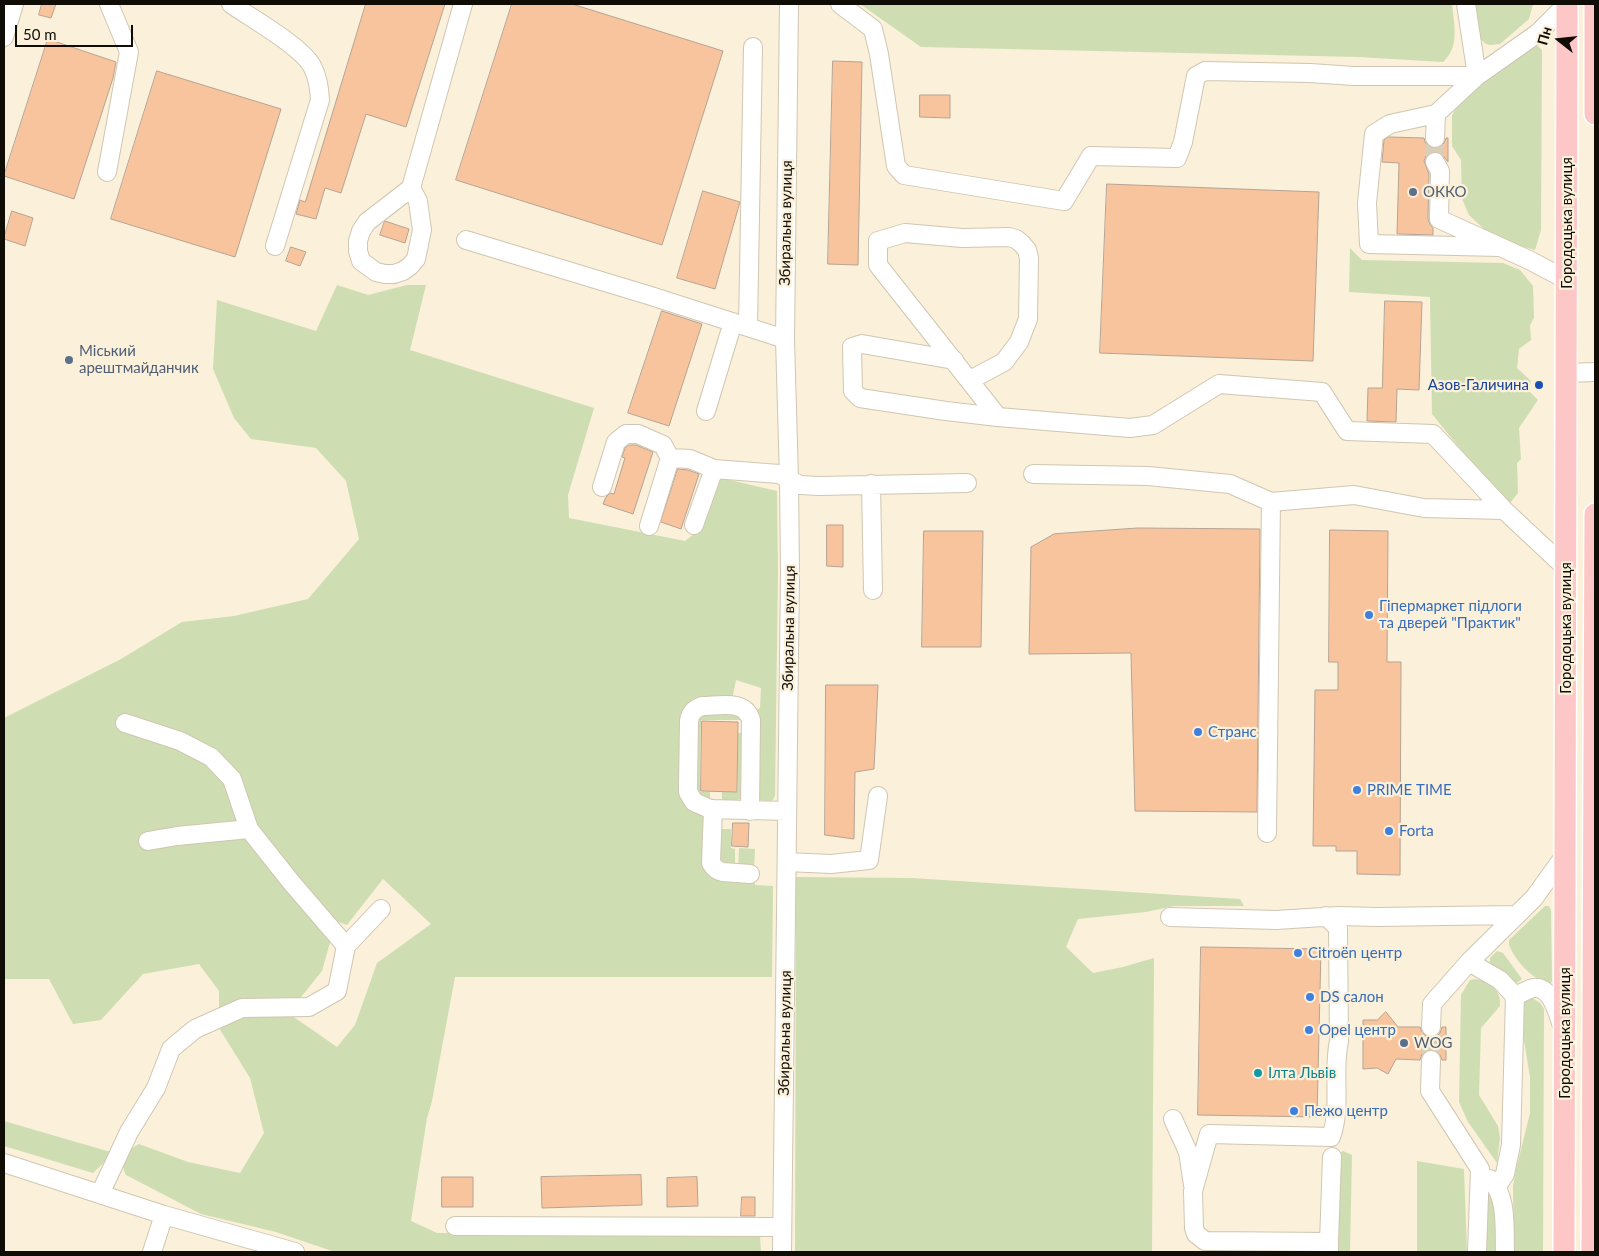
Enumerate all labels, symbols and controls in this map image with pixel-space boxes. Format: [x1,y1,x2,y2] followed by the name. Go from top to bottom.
[18,15,135,47] scale bar
[1534,15,1584,65] north arrow
[23,25,57,43] text: 50 m
[1533,25,1555,47] text: Пн
[1558,157,1576,289] street label: Городоцька вулиця
[776,160,796,286] street label: Збиральна вулиця
[1423,183,1467,201] place label: ОККО
[1407,186,1419,198] marker: ОККО
[79,342,199,377] place label: Міський арештмайданчик
[63,354,75,366] marker: Міський арештмайданчик
[1428,376,1529,394] place label: Азов-Галичина
[1533,379,1545,391] marker: Азов-Галичина
[1557,562,1575,694] street label: Городоцька вулиця
[779,565,799,691] street label: Збиральна вулиця
[1379,597,1522,632] place label: Гіпермаркет підлоги та дверей "Практик"
[1363,609,1375,621] marker: Гіпермаркет підлоги та дверей "Практик"
[1208,723,1257,741] place label: Странс
[1192,726,1204,738] marker: Странс
[1367,781,1452,799] place label: PRIME TIME
[1351,784,1363,796] marker: PRIME TIME
[1399,822,1434,840] place label: Forta
[1383,825,1395,837] marker: Forta
[1308,944,1402,962] place label: Citroën центр
[1292,947,1304,959] marker: Citroën центр
[1556,967,1574,1099] street label: Городоцька вулиця
[775,970,795,1096] street label: Збиральна вулиця
[1320,988,1384,1006] place label: DS салон
[1304,991,1316,1003] marker: DS салон
[1319,1021,1396,1039] place label: Opel центр
[1303,1024,1315,1036] marker: Opel центр
[1414,1034,1452,1052] place label: WOG
[1398,1037,1410,1049] marker: WOG
[1268,1064,1336,1082] place label: Ілта Львів
[1252,1067,1264,1079] marker: Ілта Львів
[1304,1102,1388,1120] place label: Пежо центр
[1288,1105,1300,1117] marker: Пежо центр

